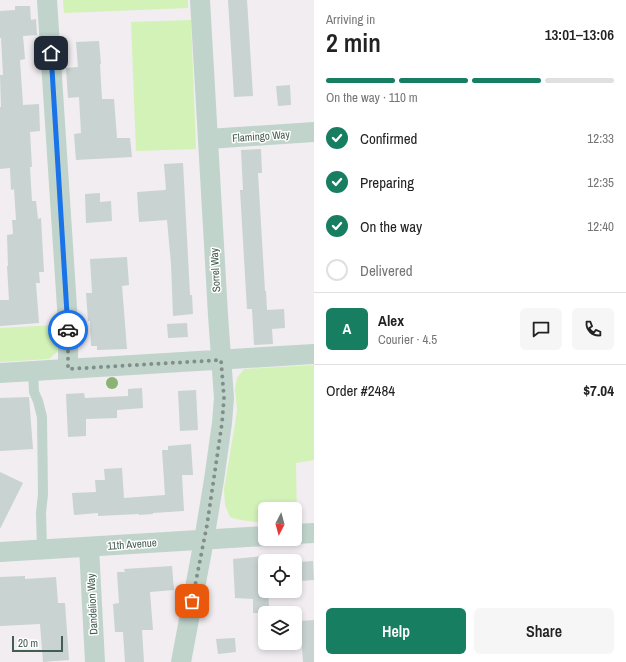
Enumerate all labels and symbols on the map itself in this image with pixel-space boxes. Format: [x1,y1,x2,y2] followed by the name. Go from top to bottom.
[34,36,68,70] pin
[232,127,291,145] street label: Flamingo Way
[207,247,223,292] street label: Sorrel Way
[48,310,88,350] courier
[258,502,302,546] north arrow
[107,535,157,553] street label: 11th Avenue
[83,573,101,635] street label: Dandelion Way
[175,584,209,618] pin
[12,634,63,653] scale bar

